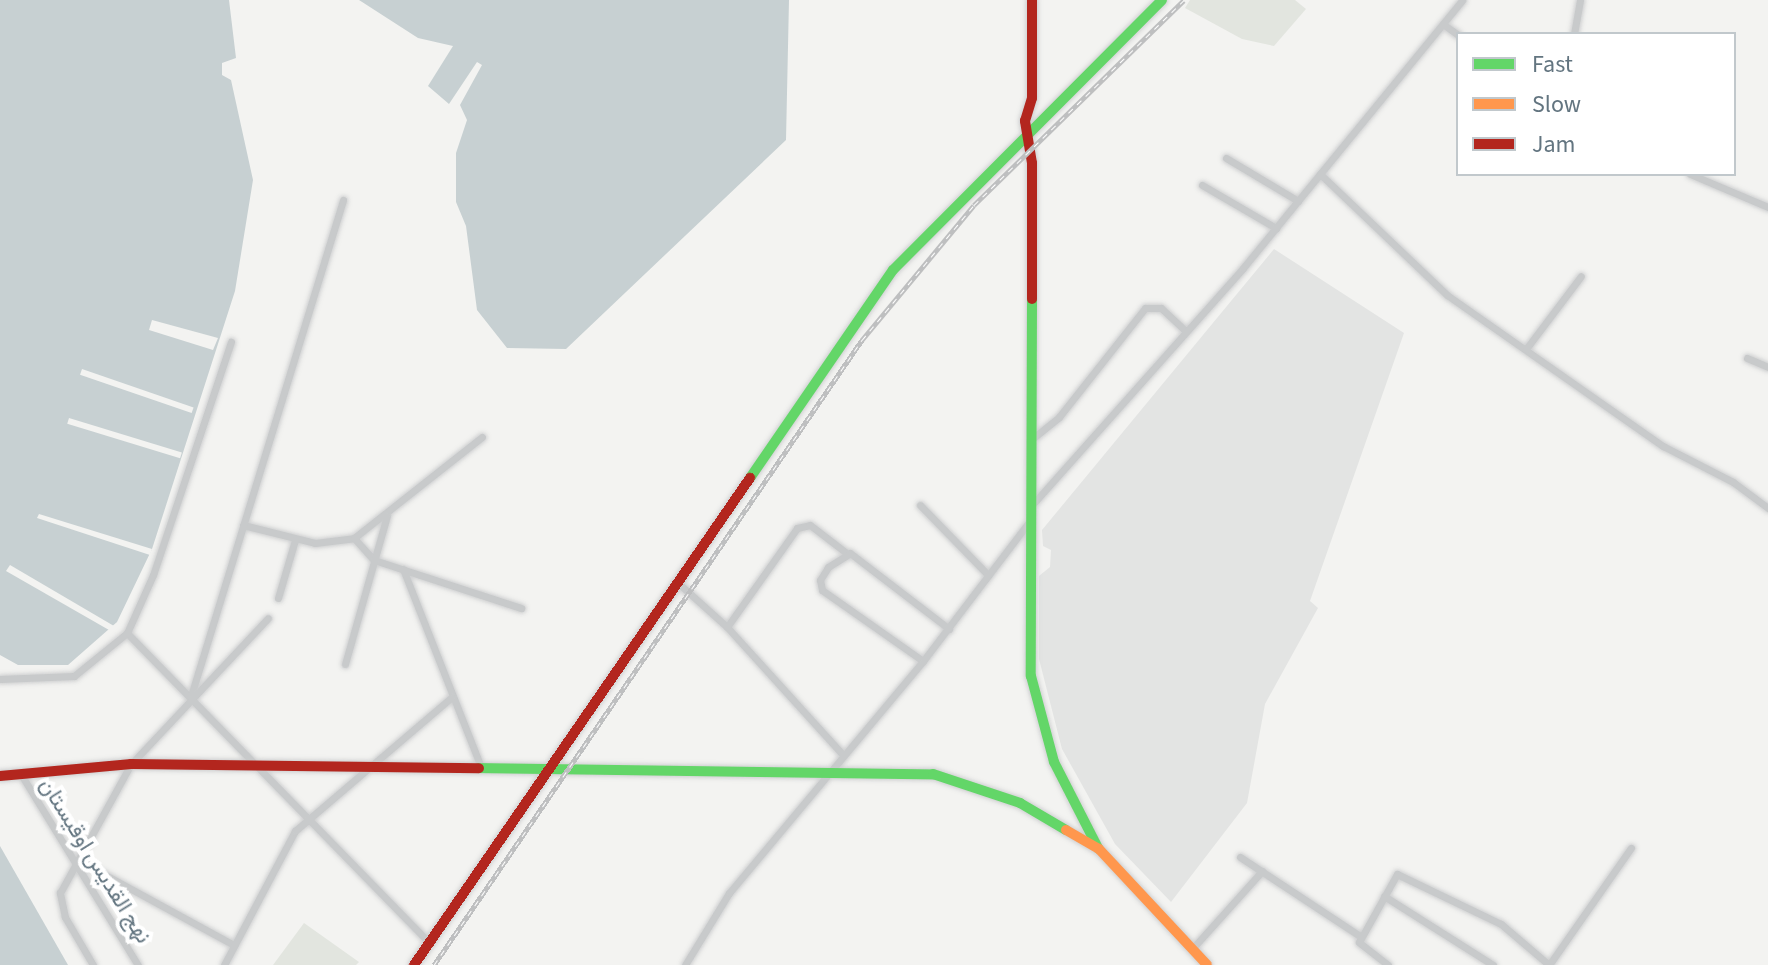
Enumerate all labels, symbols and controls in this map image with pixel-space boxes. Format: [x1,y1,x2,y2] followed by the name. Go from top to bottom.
[1456,32,1736,176] legend
[1532,47,1573,82] text: Fast
[1532,87,1581,122] text: Slow
[1532,127,1576,162] text: Jam
[33,773,157,949] street label: نهج القديس اوقيستان

